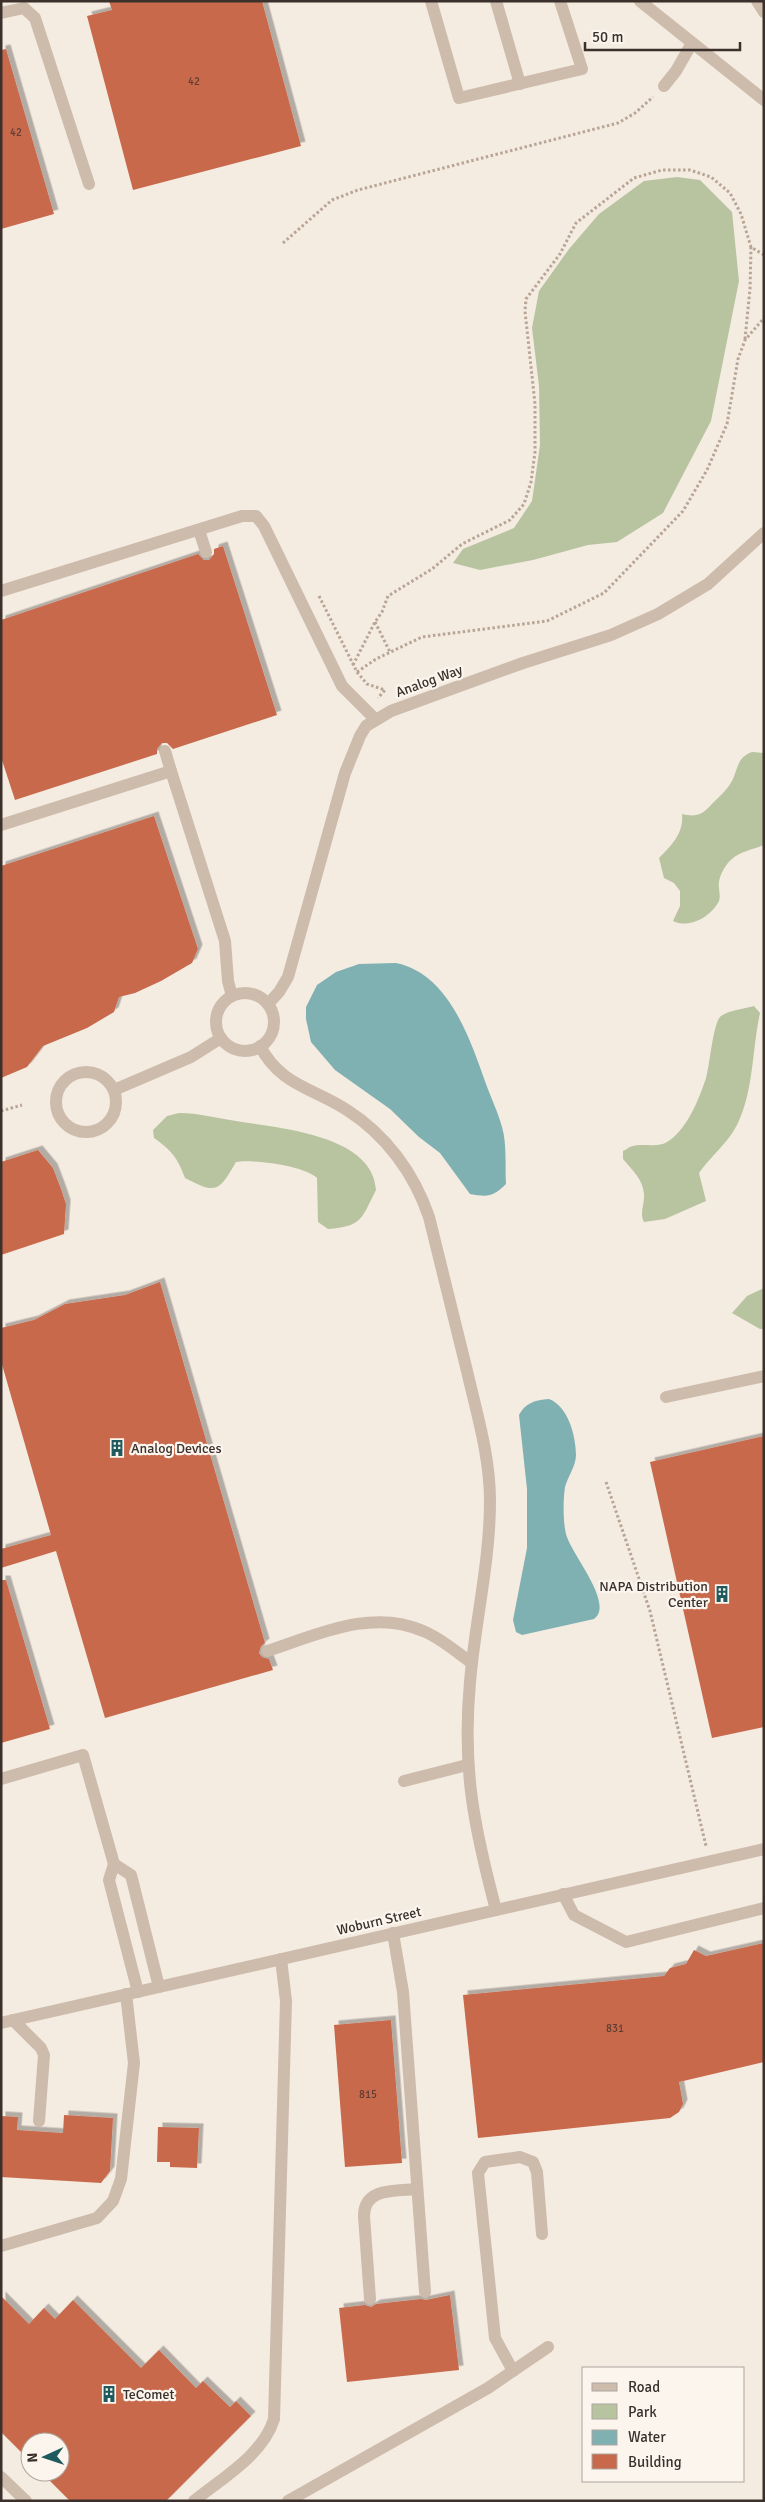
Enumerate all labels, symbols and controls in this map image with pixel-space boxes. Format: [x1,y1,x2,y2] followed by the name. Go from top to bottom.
[585,20,740,52] scale bar
[592,28,623,46] text: 50 m
[188,75,200,88] house number: 42
[10,126,22,139] house number: 42
[393,661,465,701] street label: Analog Way
[107,1438,127,1458] building icon: Analog Devices
[131,1440,222,1457] place label: Analog Devices
[599,1578,709,1611] place label: NAPA Distribution Center
[712,1584,732,1604] building icon: NAPA Distribution Center
[335,1903,423,1939] street label: Woburn Street
[606,2022,624,2035] house number: 831
[359,2088,377,2101] house number: 815
[582,2367,745,2482] legend
[628,2378,660,2396] text: Road
[99,2384,119,2404] building icon: TeComet
[123,2386,175,2403] place label: TeComet
[628,2403,657,2421] text: Park
[628,2428,666,2446] text: Water
[20,2432,70,2482] north arrow
[24,2452,41,2463] text: N
[628,2453,682,2471] text: Building

